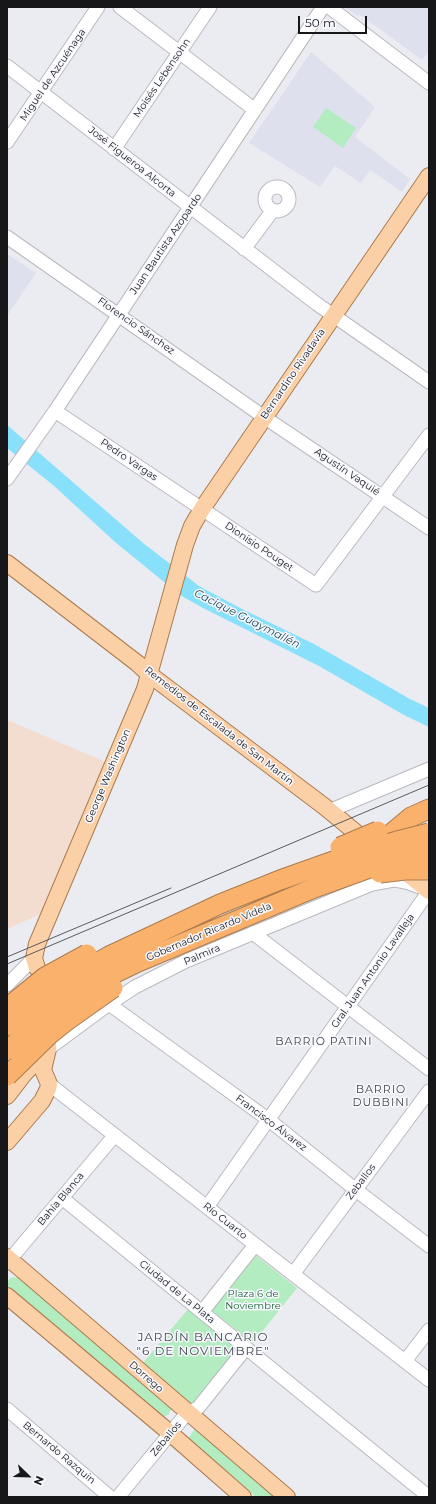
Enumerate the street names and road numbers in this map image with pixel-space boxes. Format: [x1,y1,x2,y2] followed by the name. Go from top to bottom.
[18,27,88,123] street label: Miguel de Azcuénaga
[131,36,193,120] street label: Moisés Lebensohn
[86,124,178,200] street label: José Figueroa Alcorta
[128,191,204,297] street label: Juan Bautista Azopardo
[95,295,177,357] street label: Florencio Sánchez
[258,326,328,422] street label: Bernardino Rivadavia
[98,436,160,484] street label: Pedro Vargas
[312,446,382,498] street label: Agustín Vaquié
[222,520,296,574] street label: Dionisio Pouget
[142,664,296,788] street label: Remedios de Escalada de San Martín
[83,727,133,825] street label: George Washington
[145,900,273,964] street label: Gobernador Ricardo Videla
[329,911,417,1031] street label: Gral. Juan Antonio Lavalleja
[182,942,222,968] street label: Palmira
[233,1092,309,1154] street label: Francisco Álvarez
[344,1162,378,1202] street label: Zeballos
[35,1170,87,1228] street label: Bahía Blanca
[201,1200,249,1242] street label: Río Cuarto
[137,1258,217,1326] street label: Ciudad de La Plata
[126,1359,166,1395] street label: Dorrego
[20,1419,98,1487] street label: Bernardo Razquin
[148,1419,184,1459] street label: Zeballos

